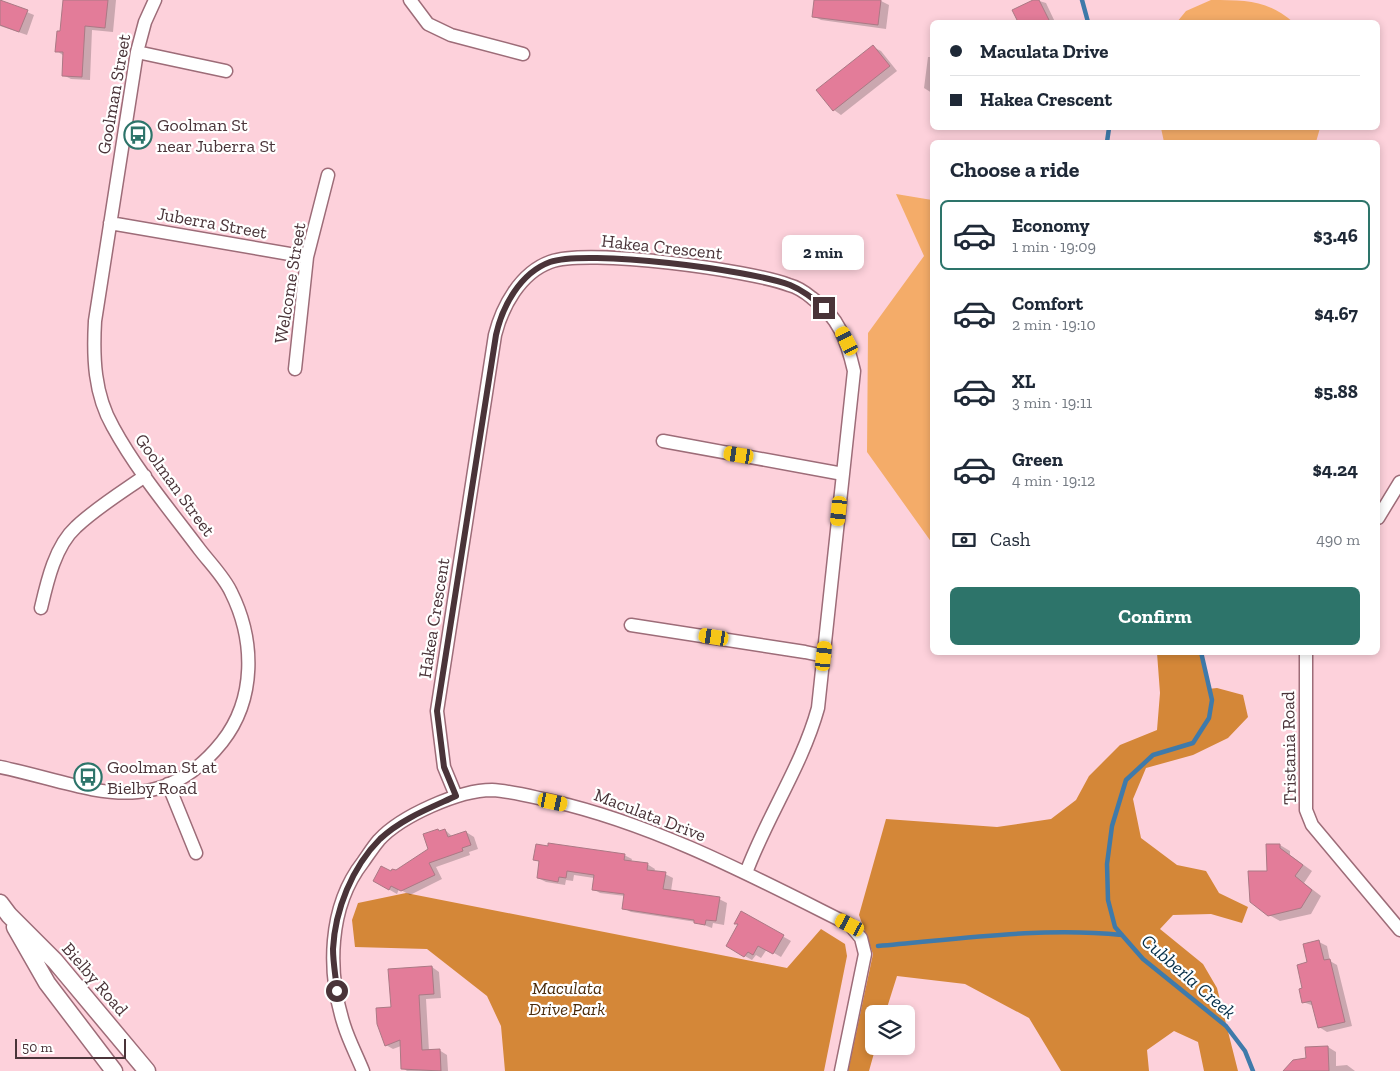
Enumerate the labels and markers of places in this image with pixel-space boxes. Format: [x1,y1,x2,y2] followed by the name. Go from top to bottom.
[157,114,276,157] place label: Goolman St near Juberra St
[123,120,153,150] bus stop icon: Goolman St near Juberra St
[107,756,217,799] place label: Goolman St at Bielby Road
[73,762,103,792] bus stop icon: Goolman St at Bielby Road

